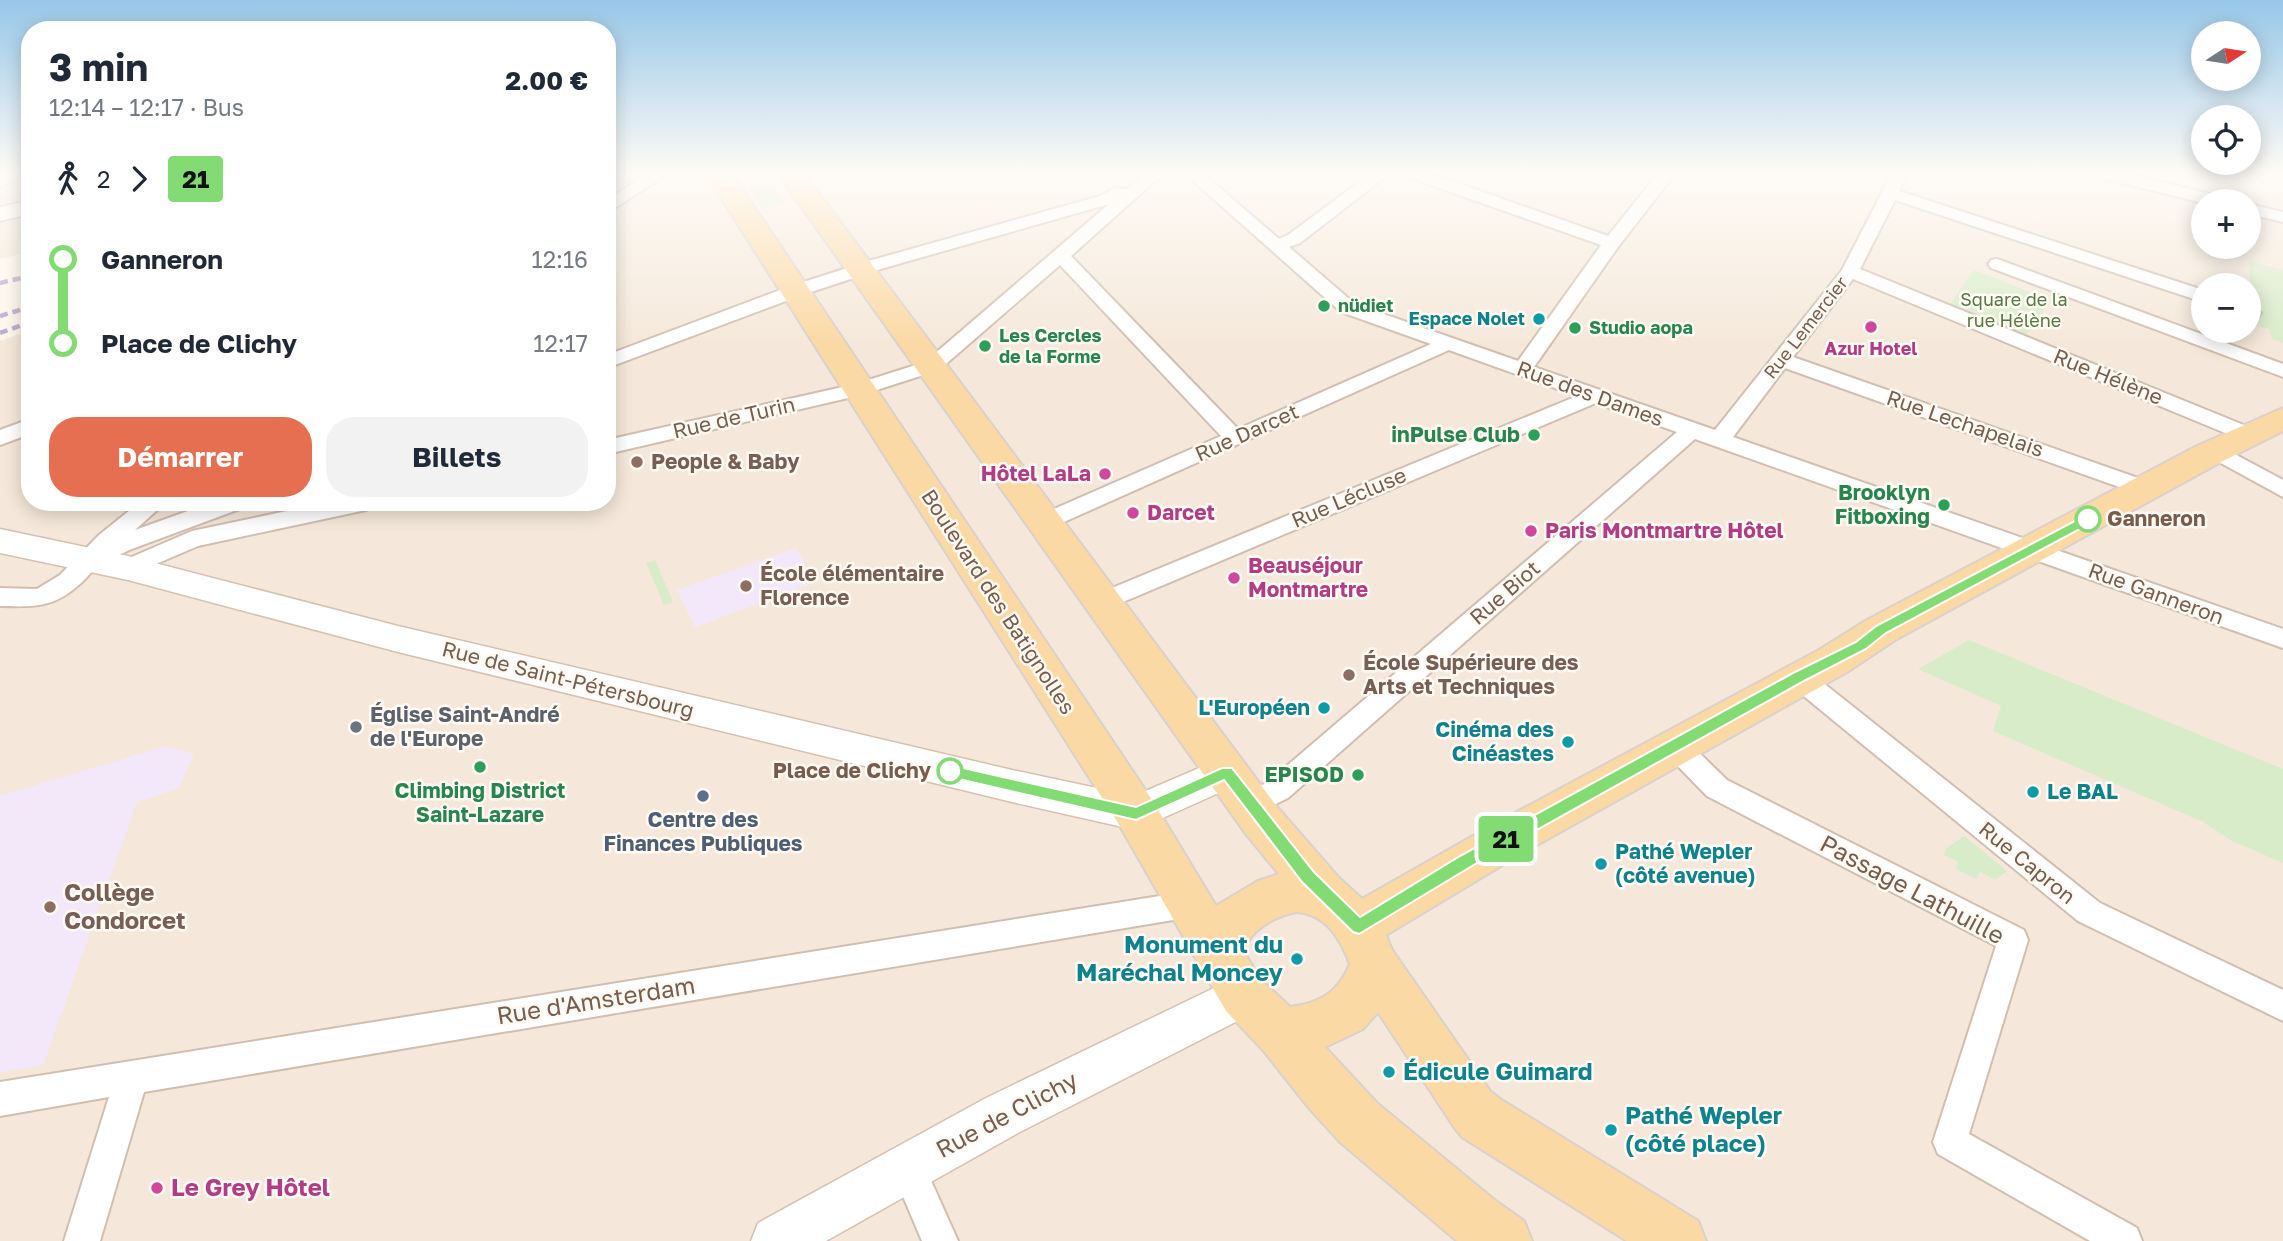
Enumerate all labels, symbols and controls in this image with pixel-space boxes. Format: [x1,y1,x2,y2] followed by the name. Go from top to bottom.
[2191,21,2261,91] north arrow
[2191,21,2261,343] map controls
[49,44,148,89] text: 3 min
[505,65,588,96] text: 2.00 €
[49,93,244,121] text: 12:14 – 12:17 · Bus
[2191,105,2261,175] button: locate
[49,160,87,198] icon: walk
[120,160,158,198] icon: forward
[182,164,209,193] text: 21
[97,165,110,193] text: 2
[2191,189,2261,259] button: +
[101,244,223,275] text: Ganneron
[532,245,588,273] text: 12:16
[1759,272,1852,383] street label: Rue Lemercier
[2191,273,2261,343] button: −
[1960,288,2068,331] park label: Square de la rue Hélène
[1338,294,1393,316] place label: nüdiet
[1316,298,1332,314] marker: nüdiet
[1409,307,1525,329] place label: Espace Nolet
[1531,311,1547,327] marker: Espace Nolet
[1589,316,1693,338] place label: Studio aopa
[1863,319,1879,335] marker: Azur Hotel
[1567,320,1583,336] marker: Studio aopa
[999,324,1102,367] place label: Les Cercles de la Forme
[101,328,297,359] text: Place de Clichy
[533,329,588,357] text: 12:17
[1825,337,1917,359] place label: Azur Hotel
[977,338,993,354] marker: Les Cercles de la Forme
[2050,342,2167,410] street label: Rue Hélène
[1514,355,1667,432] street label: Rue des Dames
[1883,384,2047,462] street label: Rue Lechapelais
[670,390,798,444] street label: Rue de Turin
[1191,398,1302,466] street label: Rue Darcet
[49,417,312,497] button: Démarrer
[326,417,588,497] button: Billets
[1391,421,1520,447] place label: inPulse Club
[1526,427,1542,443] marker: inPulse Club
[651,448,800,474] place label: People & Baby
[629,454,645,470] marker: People & Baby
[981,460,1091,486] place label: Hôtel LaLa
[1287,461,1410,533] street label: Rue Lécluse
[1097,466,1113,482] marker: Hôtel LaLa
[1835,479,1930,529] place label: Brooklyn Fitboxing
[916,484,1081,719] street label: Boulevard des Batignolles
[1936,497,1952,513] marker: Brooklyn Fitboxing
[1147,499,1215,525] place label: Darcet
[1125,505,1141,521] marker: Darcet
[2107,505,2206,531] place label: Ganneron
[2075,506,2101,532] marker: Ganneron
[1545,517,1784,543] place label: Paris Montmartre Hôtel
[1523,523,1539,539] marker: Paris Montmartre Hôtel
[1248,552,1368,602] place label: Beauséjour Montmartre
[1464,555,1545,630] street label: Rue Biot
[2085,557,2228,630] street label: Rue Ganneron
[760,560,944,610] place label: École élémentaire Florence
[1226,570,1242,586] marker: Beauséjour Montmartre
[738,578,754,594] marker: École élémentaire Florence
[440,635,697,723] street label: Rue de Saint-Pétersbourg
[1363,649,1579,699] place label: École Supérieure des Arts et Techniques
[1341,667,1357,683] marker: École Supérieure des Arts et Techniques
[1198,694,1310,720] place label: L'Européen
[1316,700,1332,716] marker: L'Européen
[370,701,560,751] place label: Église Saint-André de l'Europe
[1435,716,1554,766] place label: Cinéma des Cinéastes
[348,719,364,735] marker: Église Saint-André de l'Europe
[1560,734,1576,750] marker: Cinéma des Cinéastes
[773,757,931,783] place label: Place de Clichy
[937,758,963,784] marker: Place de Clichy
[472,759,488,775] marker: Climbing District Saint-Lazare
[1264,761,1344,787] place label: EPISOD
[1350,767,1366,783] marker: EPISOD
[395,777,565,827] place label: Climbing District Saint-Lazare
[2047,778,2118,804] place label: Le BAL
[2025,784,2041,800] marker: Le BAL
[695,788,711,804] marker: Centre des Finances Publiques
[603,806,803,856] place label: Centre des Finances Publiques
[1974,815,2081,909] street label: Rue Capron
[1474,816,1538,862] line badge: 21
[1493,824,1520,853] text: 21
[1816,828,2010,949] street label: Passage Lathuille
[1615,838,1756,888] place label: Pathé Wepler (côté avenue)
[1593,856,1609,872] marker: Pathé Wepler (côté avenue)
[64,877,186,934] place label: Collège Condorcet
[42,899,58,915] marker: Collège Condorcet
[1076,929,1284,986] place label: Monument du Maréchal Moncey
[1289,951,1305,967] marker: Monument du Maréchal Moncey
[494,970,697,1030] street label: Rue d'Amsterdam
[1403,1056,1593,1085] place label: Édicule Guimard
[931,1064,1082,1163] street label: Rue de Clichy
[1381,1064,1397,1080] marker: Édicule Guimard
[1625,1100,1782,1157] place label: Pathé Wepler (côté place)
[1603,1122,1619,1138] marker: Pathé Wepler (côté place)
[171,1172,330,1201] place label: Le Grey Hôtel
[149,1180,165,1196] marker: Le Grey Hôtel

